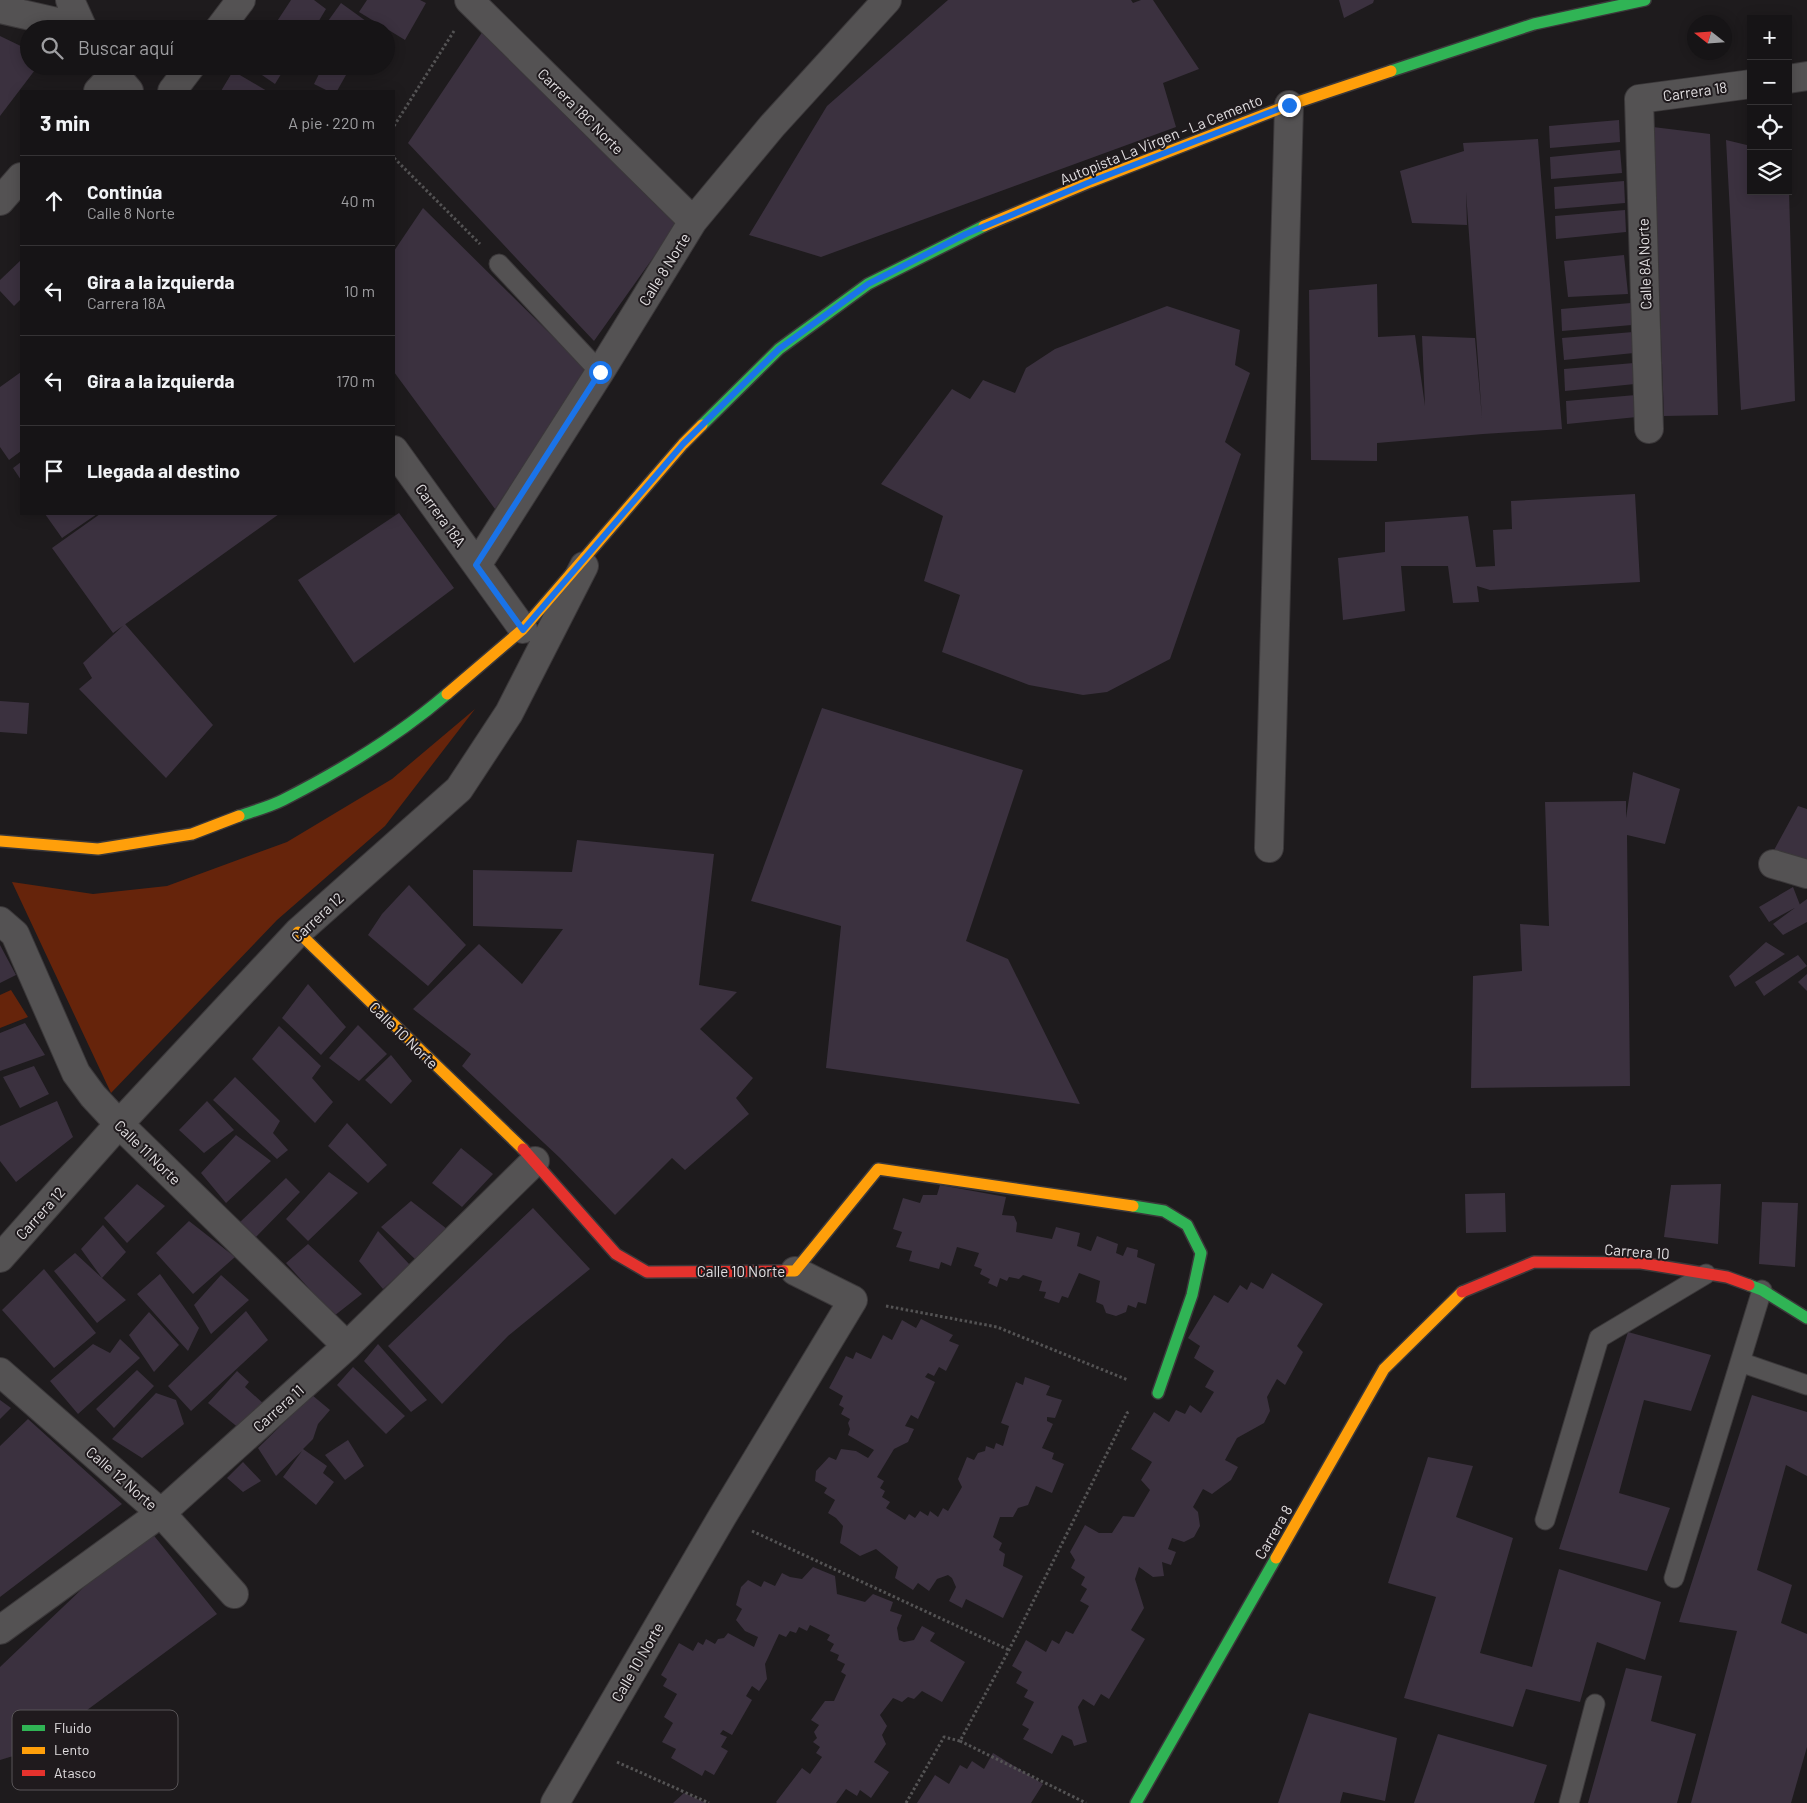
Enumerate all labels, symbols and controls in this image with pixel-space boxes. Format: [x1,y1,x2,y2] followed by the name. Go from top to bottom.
[1687,15,1732,60] north arrow
[1747,15,1792,195] map controls
[1747,15,1792,60] button: +
[20,20,395,75] search box
[38,34,66,62] icon: search
[78,36,174,59] text: Buscar aquí
[1747,60,1792,105] button: −
[534,64,628,158] street label: Carrera 18C Norte
[1662,78,1728,104] street label: Carrera 18
[1057,90,1265,188] street label: Autopista La Virgen - La Cemento
[1278,94,1301,117] route end
[1747,105,1792,150] button: locate
[40,110,90,135] text: 3 min
[288,113,375,132] text: A pie · 220 m
[1747,150,1792,195] button: layers
[87,180,162,203] text: Continúa
[40,187,68,215] icon: ahead
[341,191,375,210] text: 40 m
[87,203,175,222] text: Calle 8 Norte
[1633,218,1655,310] street label: Calle 8A Norte
[634,229,694,309] street label: Calle 8 Norte
[87,270,235,293] text: Gira a la izquierda
[40,277,68,305] icon: left
[344,281,375,300] text: 10 m
[87,293,166,312] text: Carrera 18A
[589,361,612,384] route start
[40,367,68,395] icon: left
[87,369,235,392] text: Gira a la izquierda
[336,371,375,390] text: 170 m
[40,457,68,485] icon: arrive
[87,459,240,482] text: Llegada al destino
[412,480,470,550] street label: Carrera 18A
[287,888,347,946] street label: Carrera 12
[366,998,442,1072] street label: Calle 10 Norte
[111,1116,185,1188] street label: Calle 11 Norte
[12,1183,68,1243] street label: Carrera 12
[1604,1240,1670,1262] street label: Carrera 10
[697,1262,785,1280] street label: Calle 10 Norte
[249,1381,307,1435] street label: Carrera 11
[83,1442,161,1514] street label: Calle 12 Norte
[1250,1502,1296,1562] street label: Carrera 8
[607,1619,667,1705] street label: Calle 10 Norte
[12,1710,178,1790] legend
[54,1719,92,1736] text: Fluido
[54,1741,89,1758] text: Lento
[54,1764,96,1781] text: Atasco

